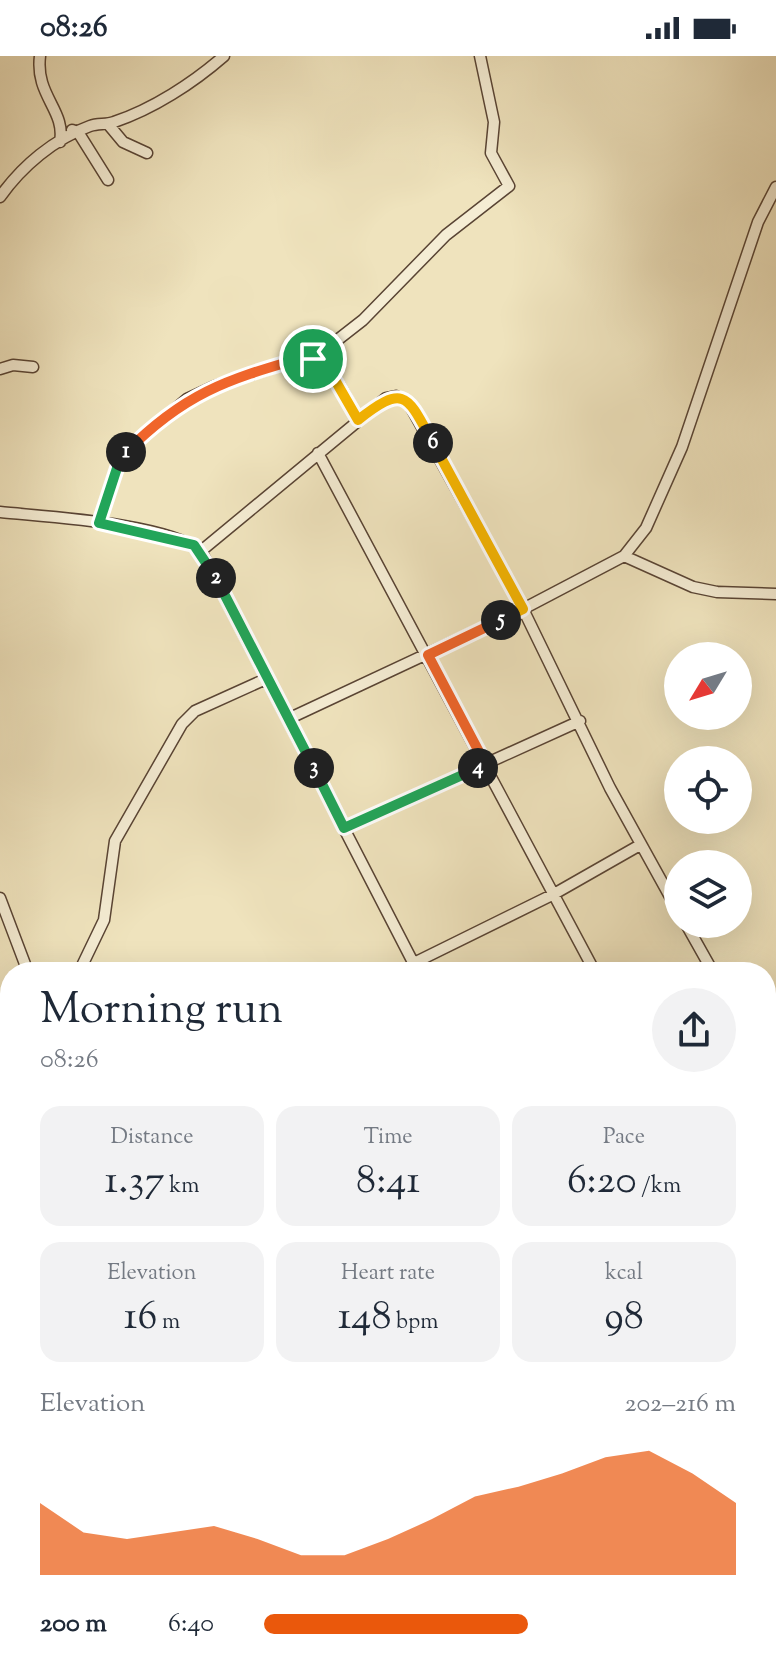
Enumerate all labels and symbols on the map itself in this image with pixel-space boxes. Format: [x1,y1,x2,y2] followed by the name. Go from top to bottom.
[279,325,347,393] pin
[413,423,453,463] pin: 6
[106,432,146,472] pin: 1
[196,558,236,598] pin: 2
[481,600,521,640] pin: 5
[664,642,752,730] north arrow
[294,748,334,788] pin: 3
[458,748,498,788] pin: 4

